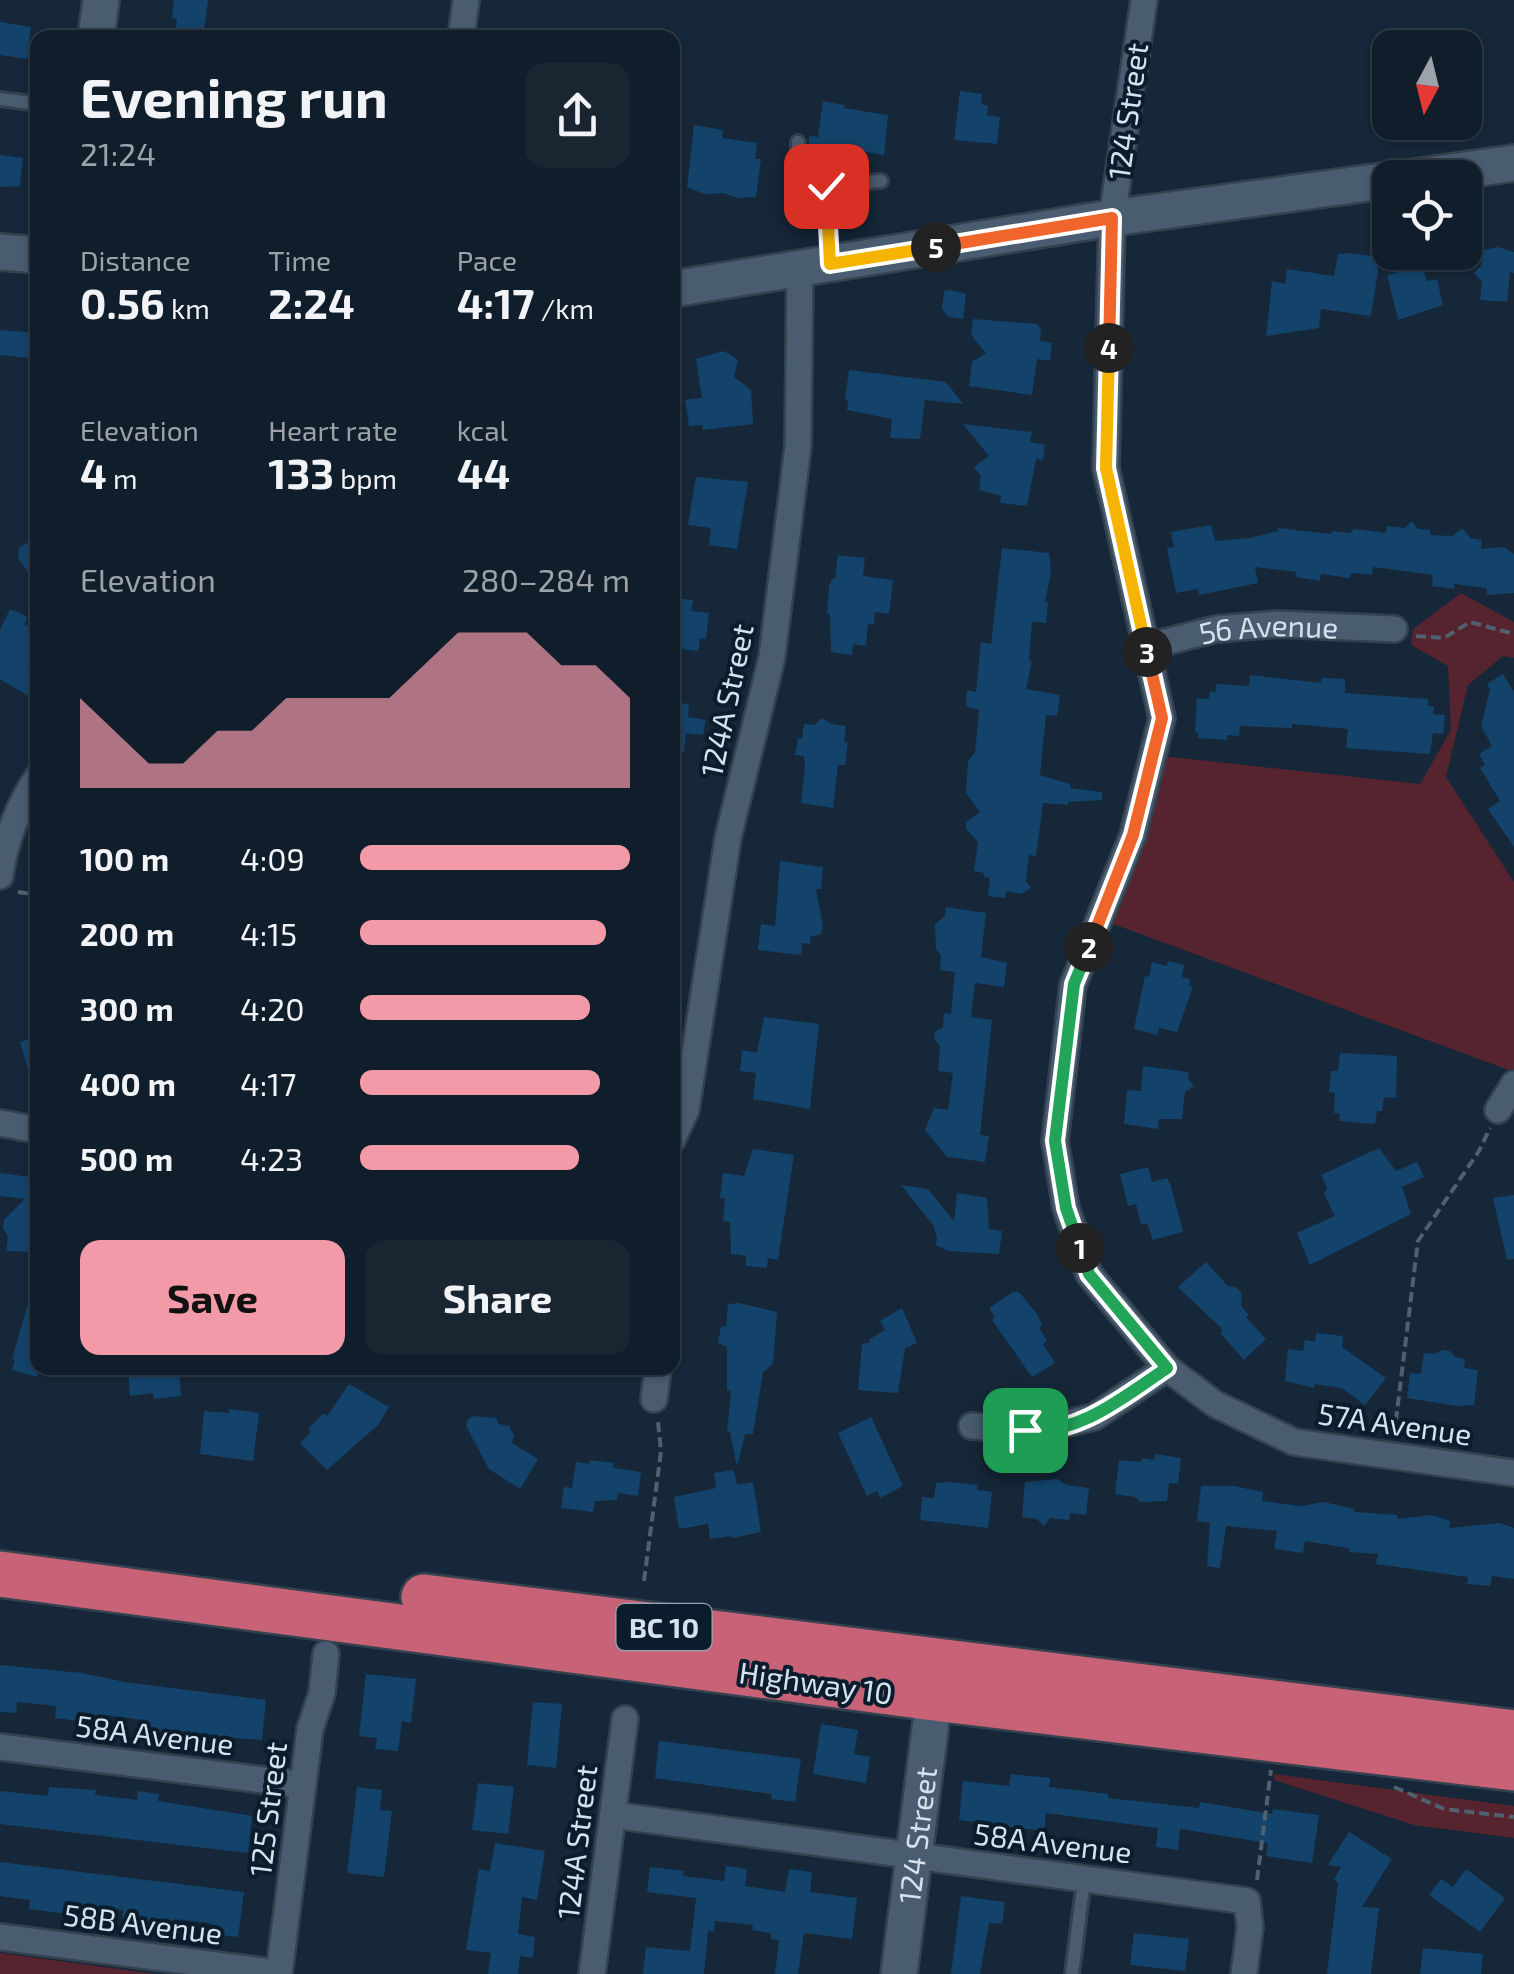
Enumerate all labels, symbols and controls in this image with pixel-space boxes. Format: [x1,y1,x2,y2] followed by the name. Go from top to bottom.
[1372,30,1482,140] north arrow
[1372,30,1482,270] map controls
[1100,41,1154,181] street label: 124 Street
[80,63,388,129] text: Evening run
[525,63,630,168] button: share
[80,134,156,172] text: 21:24
[784,144,869,229] pin
[799,159,854,214] icon: check
[1372,160,1482,270] button: locate
[911,222,961,272] pin: 5
[928,230,944,264] text: 5
[80,243,191,277] text: Distance
[268,243,331,277] text: Time
[457,243,517,277] text: Pace
[80,277,165,327] text: 0.56
[268,277,355,327] text: 2:24
[457,277,535,327] text: 4:17
[165,291,210,325] text: km
[535,291,594,325] text: /km
[1084,323,1134,373] pin: 4
[1100,331,1118,365] text: 4
[80,413,199,447] text: Elevation
[268,413,398,447] text: Heart rate
[457,413,508,447] text: kcal
[80,447,107,497] text: 4
[268,447,334,497] text: 133
[457,447,510,497] text: 44
[107,461,138,495] text: m
[334,461,397,495] text: bpm
[80,560,216,598] text: Elevation
[462,560,630,598] text: 280–284 m
[1195,606,1339,651] street label: 56 Avenue
[692,620,760,780] street label: 124A Street
[1122,627,1172,677] pin: 3
[1139,635,1155,669] text: 3
[80,839,169,877] text: 100 m
[240,839,305,877] text: 4:09
[80,914,174,952] text: 200 m
[240,914,297,952] text: 4:15
[1064,922,1114,972] pin: 2
[1081,930,1097,964] text: 2
[80,989,174,1027] text: 300 m
[240,989,305,1027] text: 4:20
[80,1064,176,1102] text: 400 m
[240,1064,296,1102] text: 4:17
[80,1139,173,1177] text: 500 m
[240,1139,303,1177] text: 4:23
[1055,1223,1105,1273] pin: 1
[1074,1231,1086,1265] text: 1
[80,1240,345,1355] button: Save
[365,1240,630,1355] button: Share
[983,1388,1068,1473] pin
[1316,1394,1474,1452] street label: 57A Avenue
[998,1403,1053,1458] icon: arrive
[616,1604,712,1650] road number: BC 10
[737,1653,895,1711] street label: Highway 10
[74,1706,236,1762] street label: 58A Avenue
[241,1740,293,1878] street label: 125 Street
[549,1763,603,1921] street label: 124A Street
[890,1765,943,1906] street label: 124 Street
[972,1814,1134,1870] street label: 58A Avenue
[62,1895,224,1951] street label: 58B Avenue

